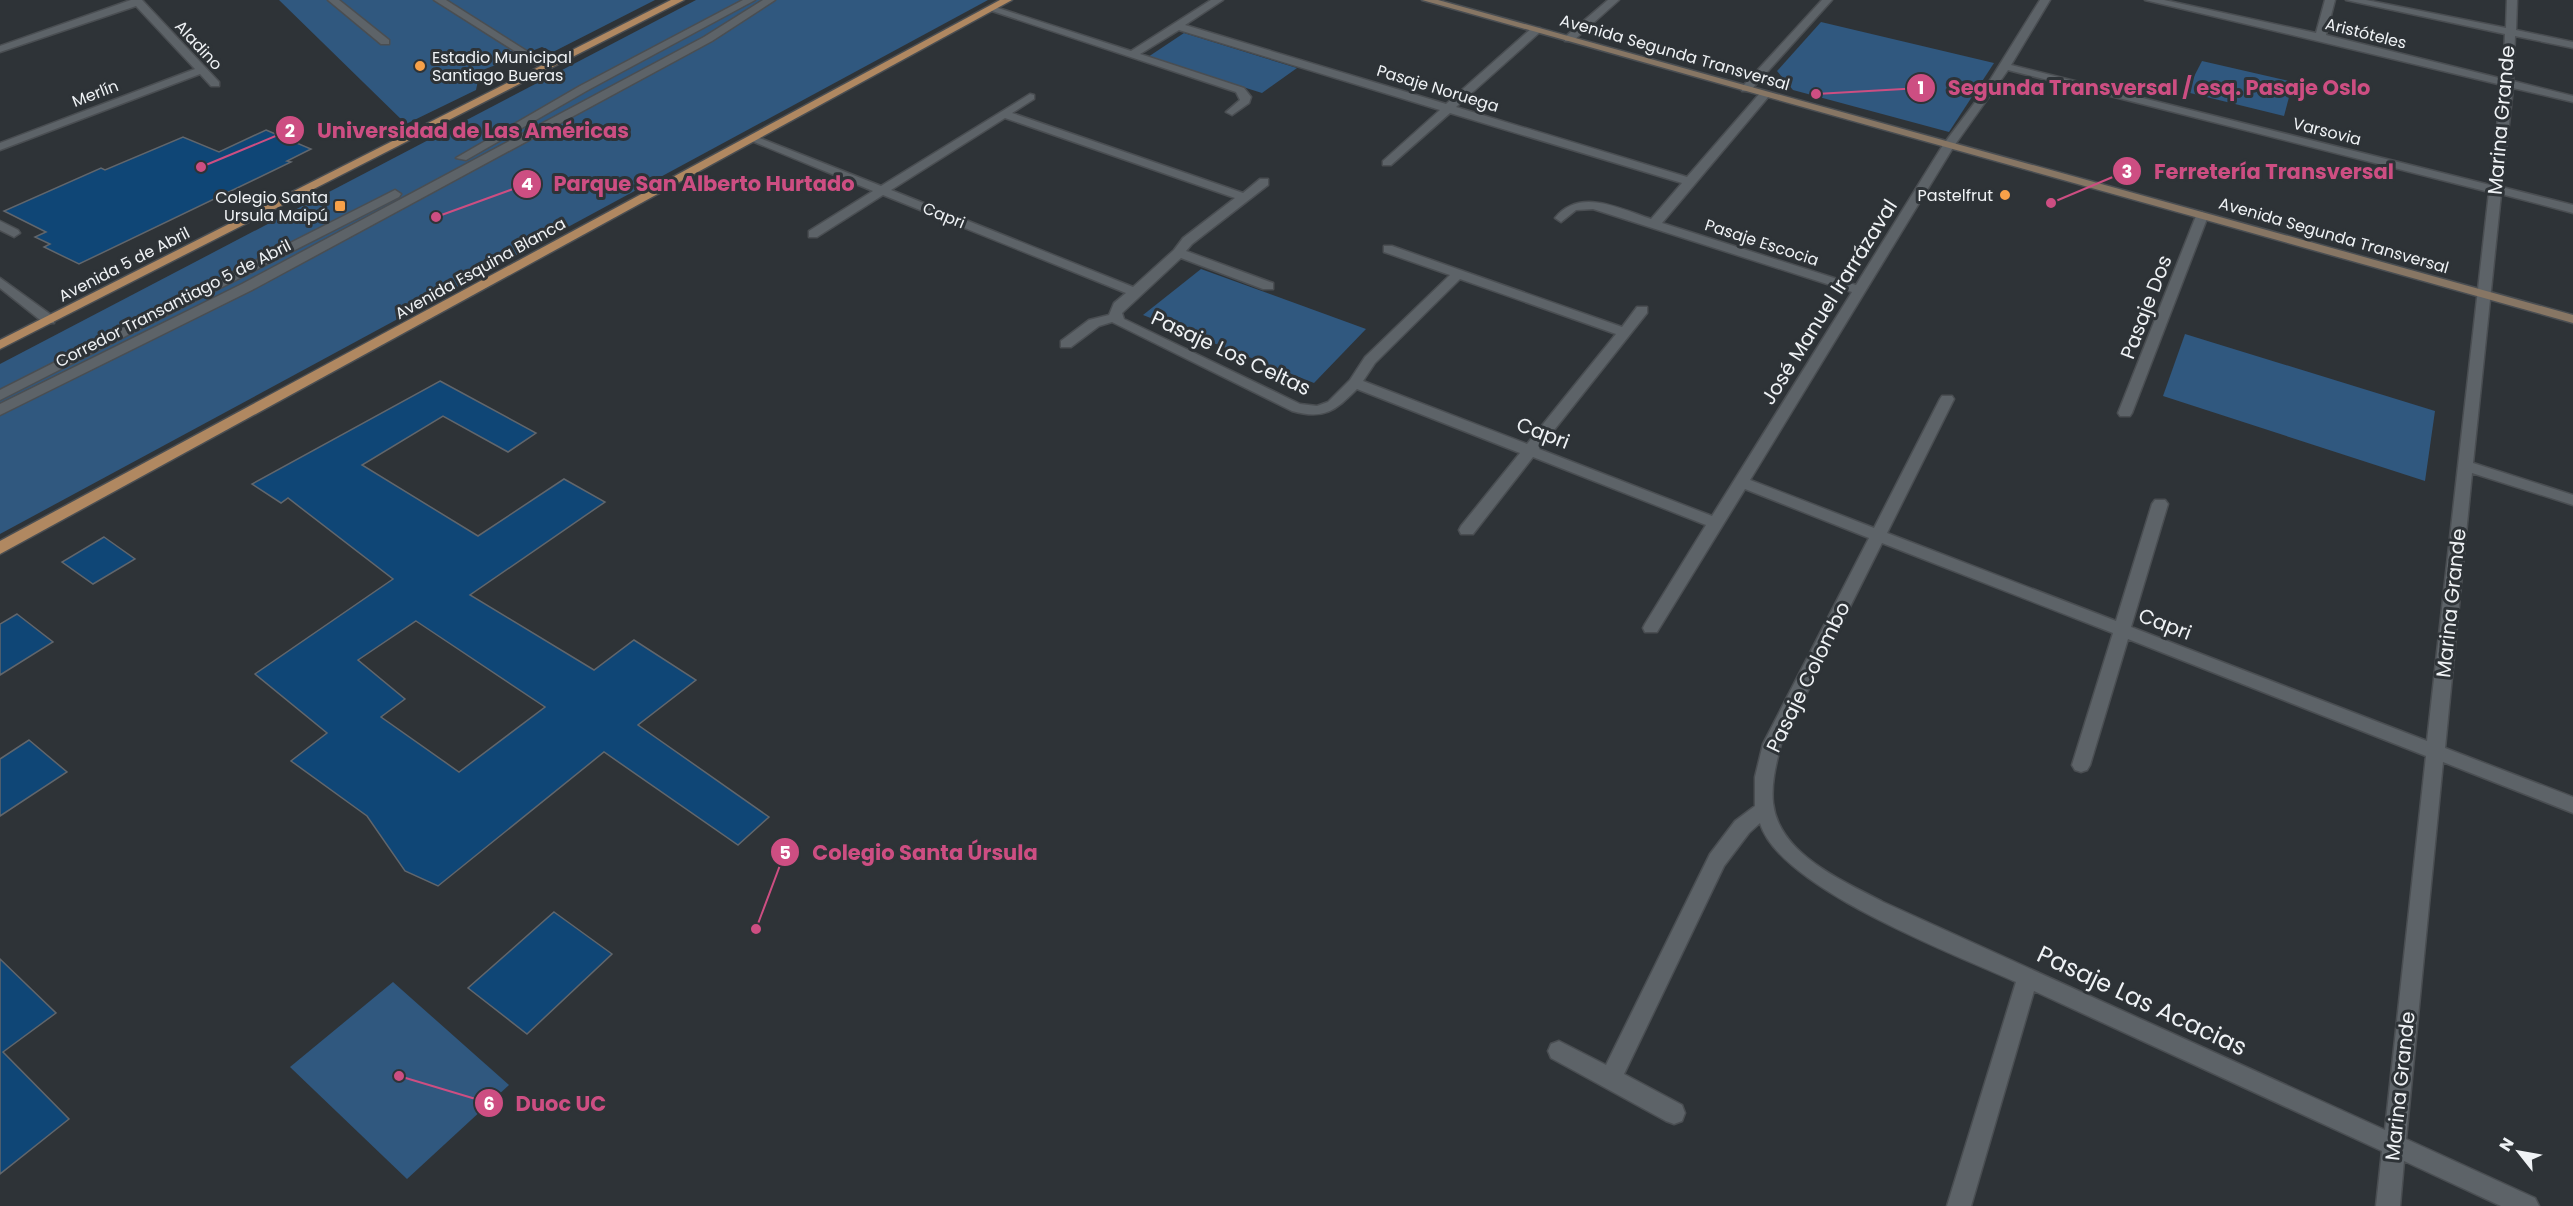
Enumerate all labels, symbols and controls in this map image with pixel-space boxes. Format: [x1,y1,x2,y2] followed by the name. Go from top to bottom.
[1557,9,1793,96] street label: Avenida Segunda Transversal
[2323,12,2409,55] street label: Aristóteles
[169,15,228,75] street label: Aladino
[2481,44,2521,196] street label: Marina Grande
[432,46,572,87] place label: Estadio Municipal Santiago Bueras
[413,59,427,73] marker: Estadio Municipal Santiago Bueras
[1374,59,1502,118] street label: Pasaje Noruega
[1906,69,2383,108] callout: Segunda Transversal / esq. Pasaje Oslo
[1948,73,2370,102] text: Segunda Transversal / esq. Pasaje Oslo
[69,74,122,113] street label: Merlín
[1918,75,1924,100] text: 1
[275,111,641,150] callout: Universidad de Las Américas
[2290,112,2364,151] street label: Varsovia
[317,116,629,145] text: Universidad de Las Américas
[285,118,295,143] text: 2
[2112,152,2406,191] callout: Ferretería Transversal
[2154,157,2394,186] text: Ferretería Transversal
[2122,159,2132,184] text: 3
[512,164,867,203] callout: Parque San Alberto Hurtado
[553,169,855,198] text: Parque San Alberto Hurtado
[521,171,533,196] text: 4
[1918,184,1993,207] place label: Pastelfrut
[215,186,328,227] place label: Colegio Santa Ursula Maipú
[1998,188,2012,202] marker: Pastelfrut
[2216,192,2452,279] street label: Avenida Segunda Transversal
[1754,194,1904,410] street label: José Manuel Irarrázaval
[919,197,968,234] street label: Capri
[333,199,347,213] marker: Colegio Santa Ursula Maipú
[391,212,570,325] street label: Avenida Esquina Blanca
[1702,213,1822,272] street label: Pasaje Escocia
[55,221,194,307] street label: Avenida 5 de Abril
[52,234,295,373] street label: Corredor Transantiago 5 de Abril
[2113,251,2179,363] street label: Pasaje Dos
[1147,304,1315,402] street label: Pasaje Los Celtas
[1512,410,1574,456] street label: Capri
[2429,527,2473,679] street label: Marina Grande
[1759,597,1857,757] street label: Pasaje Colombo
[2134,601,2196,647] street label: Capri
[770,833,1049,872] callout: Colegio Santa Úrsula
[812,838,1038,867] text: Colegio Santa Úrsula
[779,840,791,865] text: 5
[2032,937,2252,1064] street label: Pasaje Las Acacias
[2378,1010,2422,1162] street label: Marina Grande
[474,1084,619,1123] callout: Duoc UC
[516,1089,606,1118] text: Duoc UC
[483,1091,495,1116] text: 6
[2489,1122,2549,1182] north arrow
[2494,1133,2520,1156] text: N

